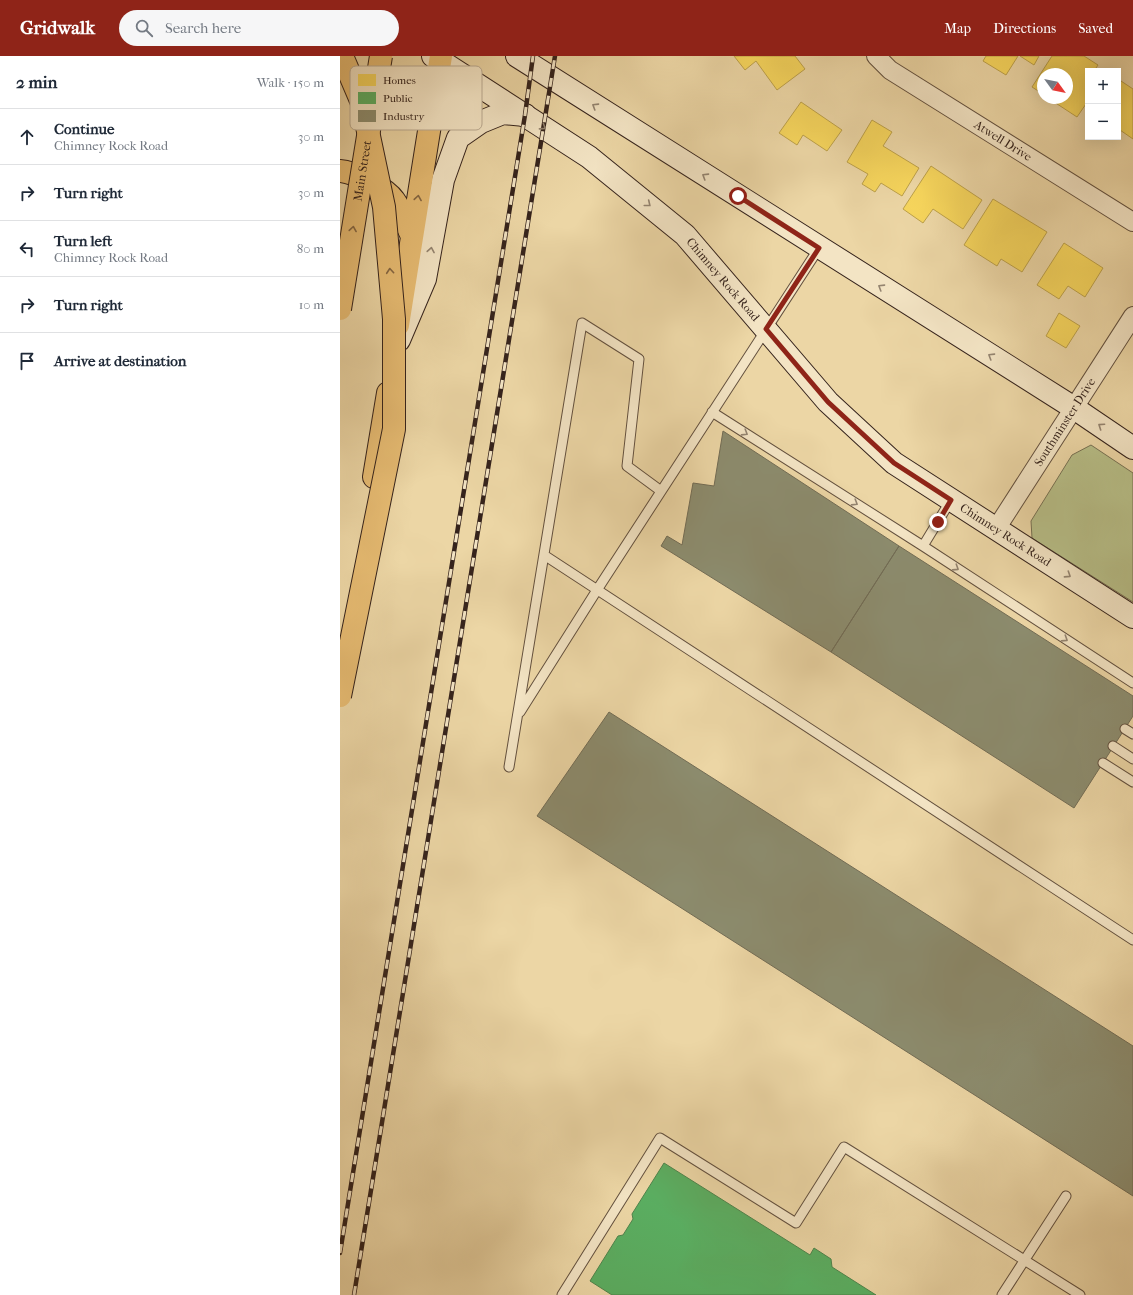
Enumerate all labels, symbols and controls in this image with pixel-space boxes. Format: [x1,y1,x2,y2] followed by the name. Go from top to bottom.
[119,10,399,46] search box
[20,17,95,39] text: Gridwalk
[133,17,155,39] icon: search
[165,19,241,37] text: Search here
[944,20,971,37] text: Map
[993,20,1056,37] text: Directions
[1078,20,1113,37] text: Saved
[350,66,482,130] legend
[1037,68,1073,104] north arrow
[1085,68,1121,140] map controls
[1085,68,1121,104] button: +
[16,72,57,92] text: 2 min
[383,74,416,87] text: Homes
[257,75,324,90] text: Walk · 150 m
[383,92,413,105] text: Public
[592,104,599,111] one-way arrow
[1085,104,1121,140] button: −
[383,110,425,123] text: Industry
[971,117,1034,164] street label: Atwell Drive
[54,120,114,138] text: Continue
[539,122,546,130] one-way arrow
[16,126,38,148] icon: ahead
[298,129,324,144] text: 30 m
[54,138,168,153] text: Chimney Rock Road
[351,139,374,202] street label: Main Street
[702,173,709,180] one-way arrow
[16,182,38,204] icon: right
[54,184,123,202] text: Turn right
[298,185,324,200] text: 30 m
[729,187,747,205] route start
[413,195,422,201] one-way arrow
[643,200,650,207] one-way arrow
[348,226,357,232] one-way arrow
[54,232,112,250] text: Turn left
[683,235,763,324] street label: Chimney Rock Road
[16,238,38,260] icon: left
[297,241,324,256] text: 80 m
[426,247,435,253] one-way arrow
[54,250,168,265] text: Chimney Rock Road
[386,268,395,274] one-way arrow
[878,284,885,292] one-way arrow
[16,294,38,316] icon: right
[54,296,123,314] text: Turn right
[299,297,324,312] text: 10 m
[16,350,38,372] icon: arrive
[54,352,186,370] text: Arrive at destination
[988,353,995,361] one-way arrow
[1031,375,1098,469] street label: Southminster Drive
[1098,424,1105,431] one-way arrow
[741,428,748,435] one-way arrow
[850,498,857,505] one-way arrow
[957,500,1054,570] street label: Chimney Rock Road
[929,513,947,531] route end
[952,563,959,570] one-way arrow
[1064,571,1071,578] one-way arrow
[1061,634,1068,642] one-way arrow

